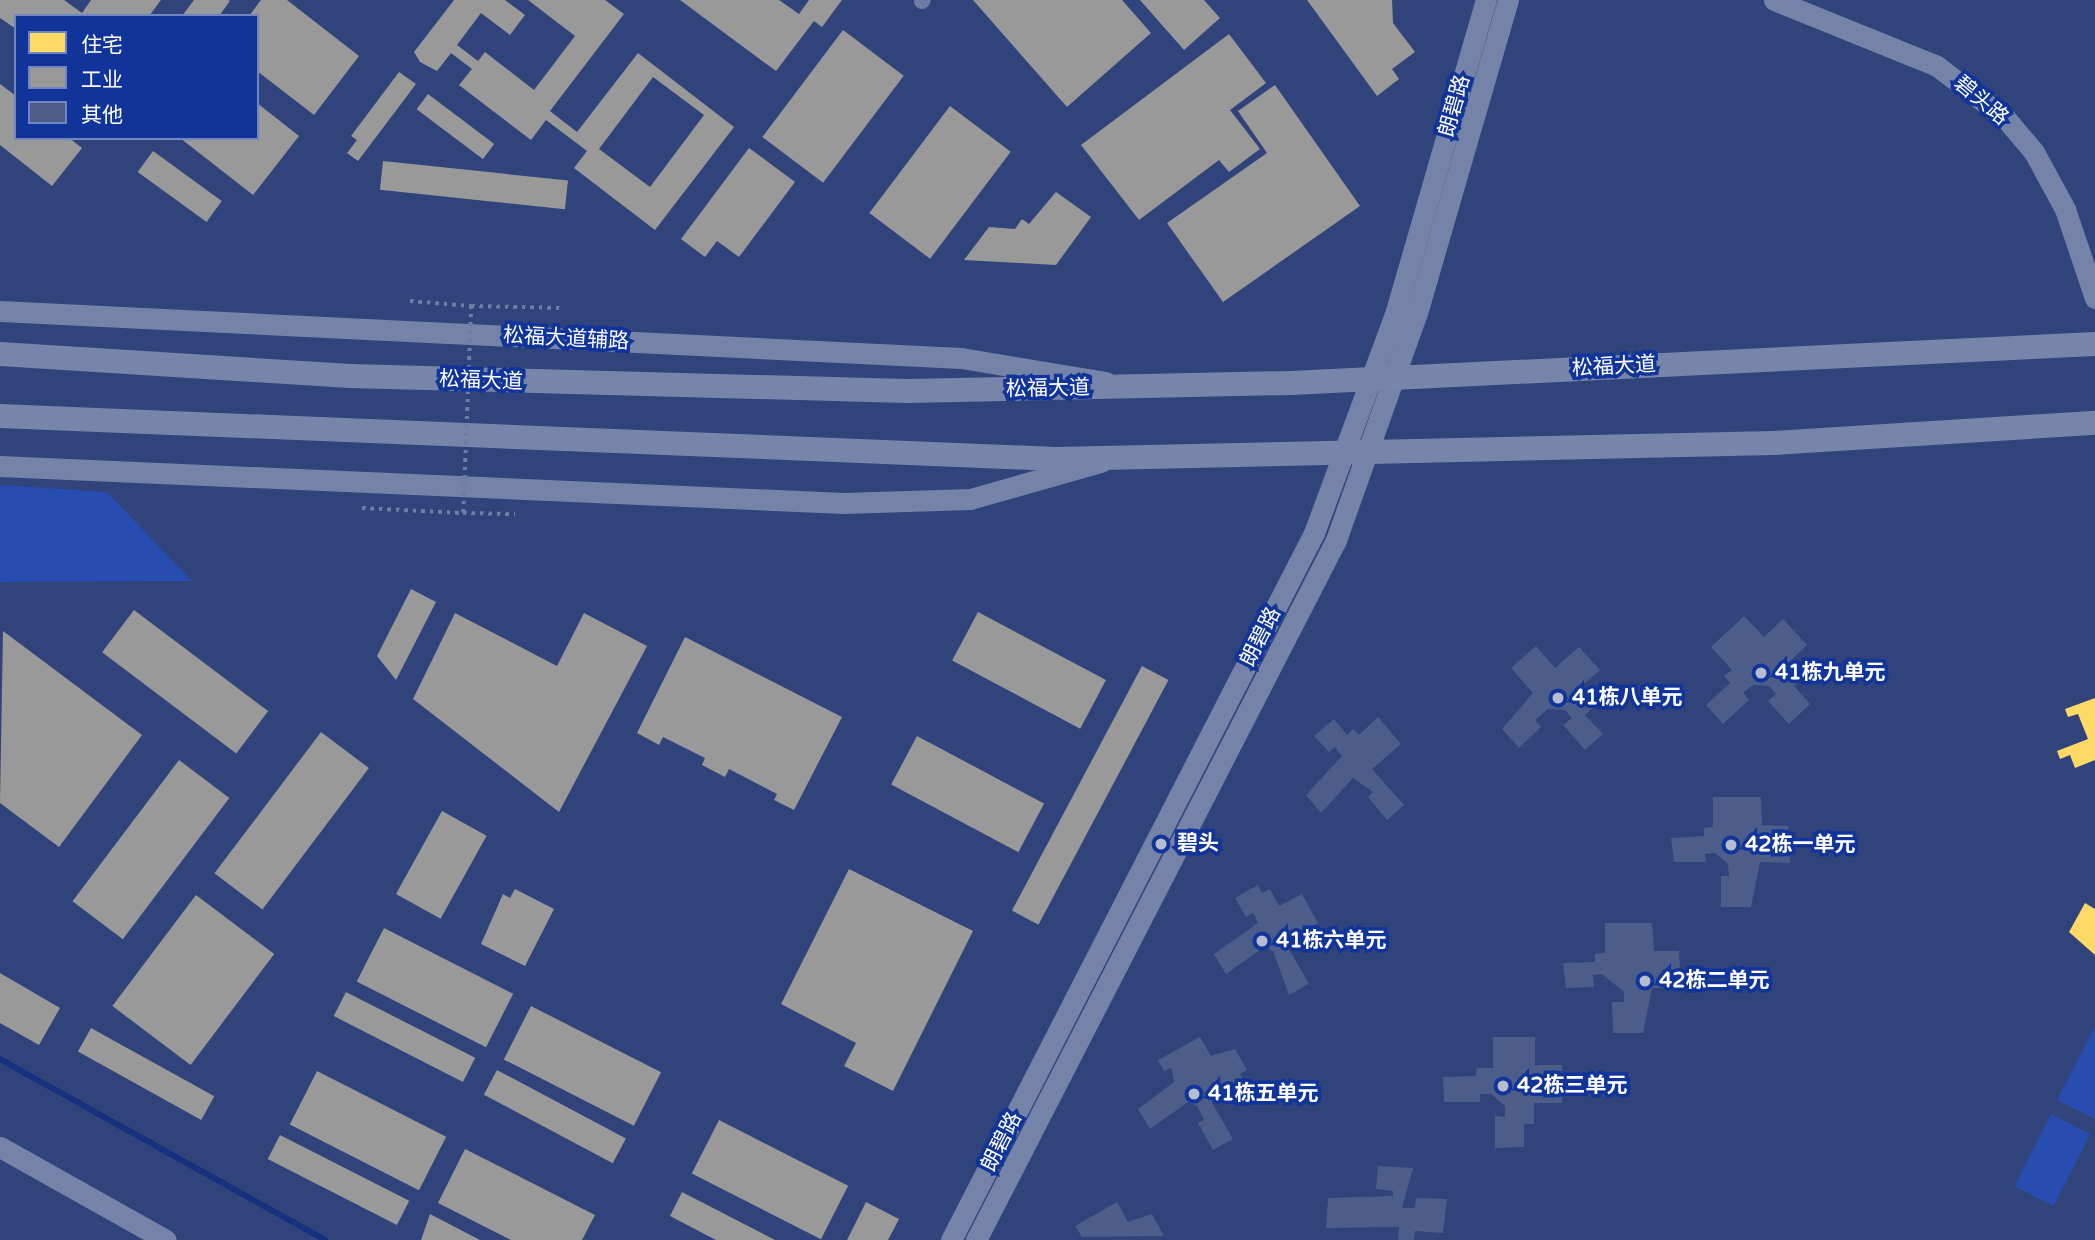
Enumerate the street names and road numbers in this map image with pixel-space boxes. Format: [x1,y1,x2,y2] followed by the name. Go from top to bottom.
[1949,71,2013,131] street label: 碧头路
[1434,72,1476,140] street label: 朗碧路
[502,323,630,355] street label: 松福大道辅路
[1571,352,1657,382] street label: 松福大道
[439,367,523,395] street label: 松福大道
[1006,376,1090,402] street label: 松福大道
[1235,603,1287,671] street label: 朗碧路
[976,1108,1028,1176] street label: 朗碧路

